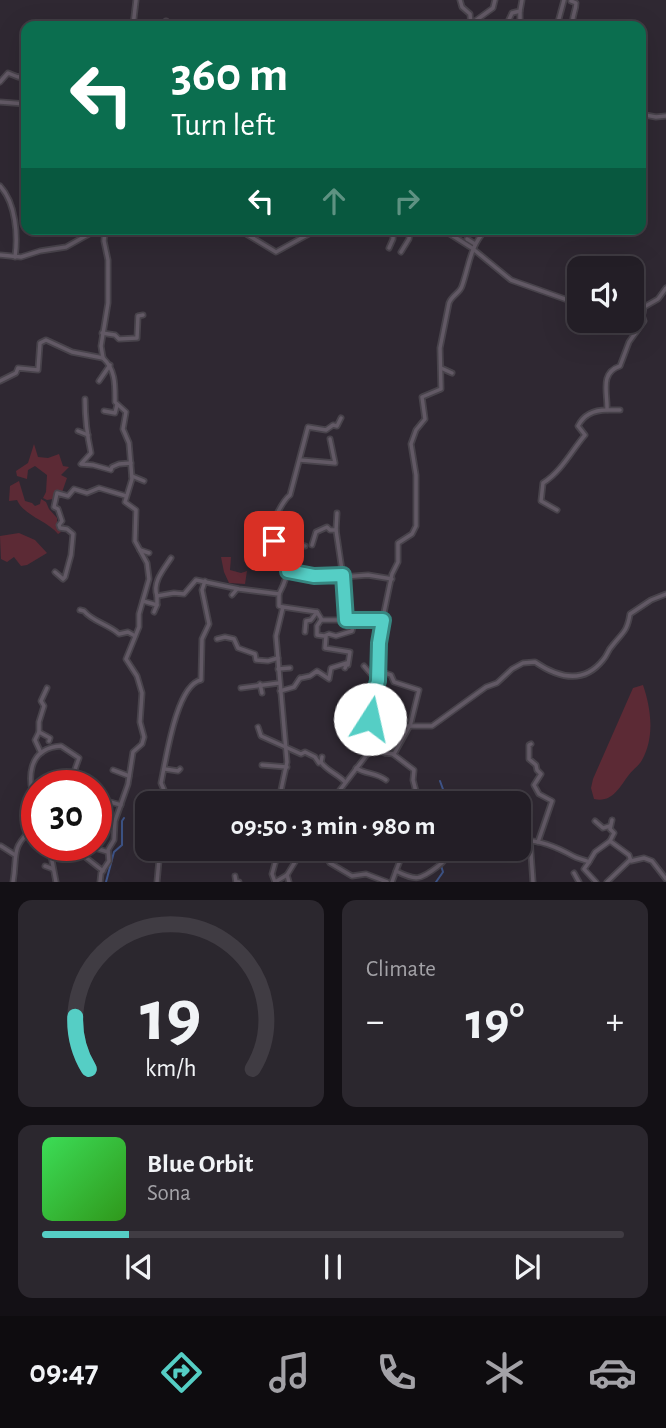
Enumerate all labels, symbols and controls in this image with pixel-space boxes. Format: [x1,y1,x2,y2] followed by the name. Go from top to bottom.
[56,49,147,140] icon: left
[171,51,288,100] text: 360 m
[171,109,275,141] text: Turn left
[242,182,280,220] icon: left
[315,182,353,220] icon: ahead
[388,182,426,220] icon: right
[567,256,644,333] map controls
[567,256,644,333] button: sound
[244,511,304,571] pin
[255,522,293,560] icon: arrive
[333,682,407,756] position arrow
[21,770,112,861] speed limit sign: 30
[231,813,435,839] text: 09:50 · 3 min · 980 m
[366,958,436,981] text: Climate
[140,982,202,1055] text: 19
[465,996,525,1048] text: 19°
[366,1003,384,1041] text: −
[606,1003,624,1041] text: +
[145,1056,197,1081] text: km/h
[147,1151,253,1177] text: Blue Orbit
[147,1182,191,1205] text: Sona
[120,1248,158,1286] icon: previous
[314,1248,352,1286] icon: pause
[508,1248,546,1286] icon: next
[157,1348,206,1397] icon: directions
[265,1348,314,1397] icon: music
[372,1348,421,1397] icon: phone
[480,1348,529,1397] icon: climate
[588,1348,637,1397] icon: car
[29,1356,99,1388] text: 09:47

